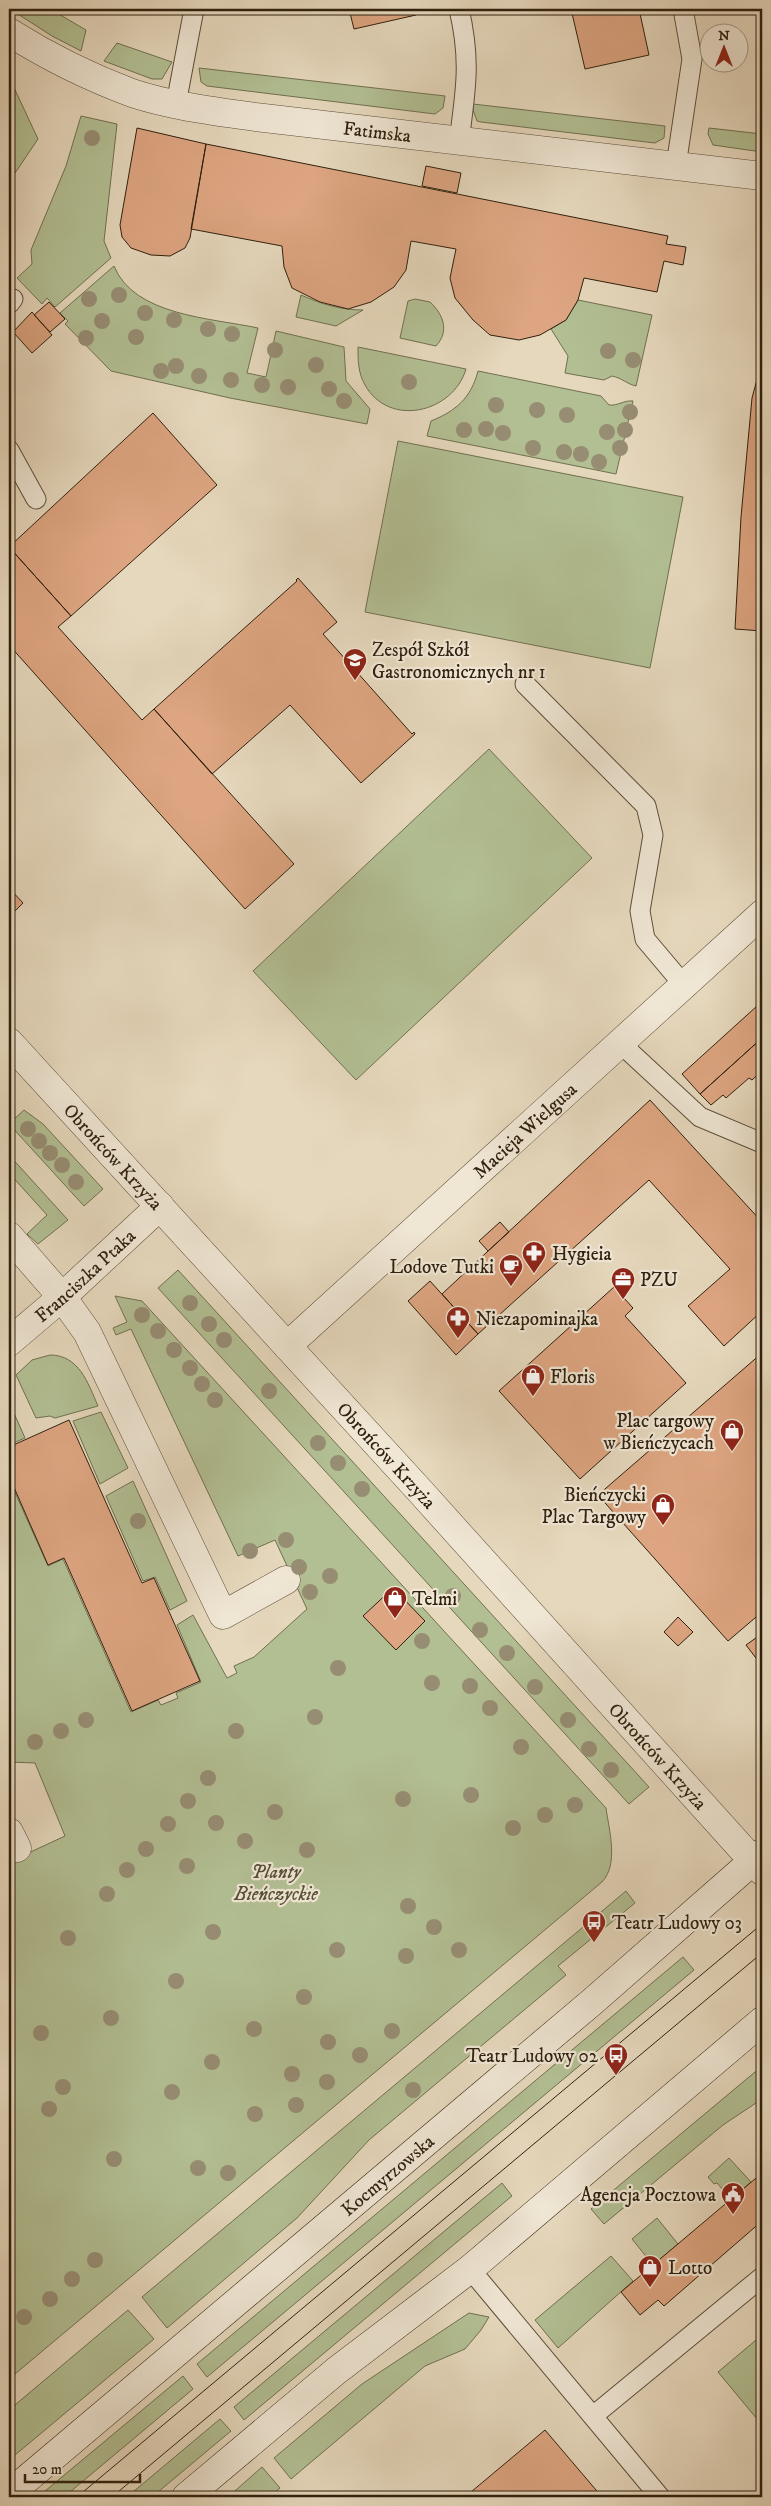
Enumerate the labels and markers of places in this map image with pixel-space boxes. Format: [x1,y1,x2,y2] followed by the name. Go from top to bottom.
[372,639,546,684] place label: Zespół Szkół Gastronomicznych nr 1
[342,647,368,681] school or university icon: Zespół Szkół Gastronomicznych nr 1
[521,1240,547,1274] pharmacy icon: Hygieia
[552,1243,612,1266] place label: Hygieia
[498,1253,524,1287] cafe icon: Lodove Tutki
[390,1256,494,1279] place label: Lodove Tutki
[610,1266,636,1300] office icon: PZU
[640,1269,678,1292] place label: PZU
[445,1305,471,1339] pharmacy icon: Niezapominajka
[476,1308,598,1331] place label: Niezapominajka
[520,1363,546,1397] shop icon: Floris
[550,1366,595,1389] place label: Floris
[603,1410,715,1455] place label: Plac targowy w Bieńczycach
[719,1418,745,1452] shop icon: Plac targowy w Bieńczycach
[542,1484,647,1529] place label: Bieńczycki Plac Targowy
[650,1492,676,1526] shop icon: Bieńczycki Plac Targowy
[382,1585,408,1619] shop icon: Telmi
[412,1588,457,1611] place label: Telmi
[581,1909,607,1943] bus stop icon: Teatr Ludowy 03
[612,1912,742,1935] place label: Teatr Ludowy 03
[603,2042,629,2076] bus stop icon: Teatr Ludowy 02
[466,2045,599,2068] place label: Teatr Ludowy 02
[720,2181,746,2215] public building icon: Agencja Pocztowa
[580,2184,716,2207] place label: Agencja Pocztowa
[637,2254,663,2288] shop icon: Lotto
[668,2257,712,2280] place label: Lotto

